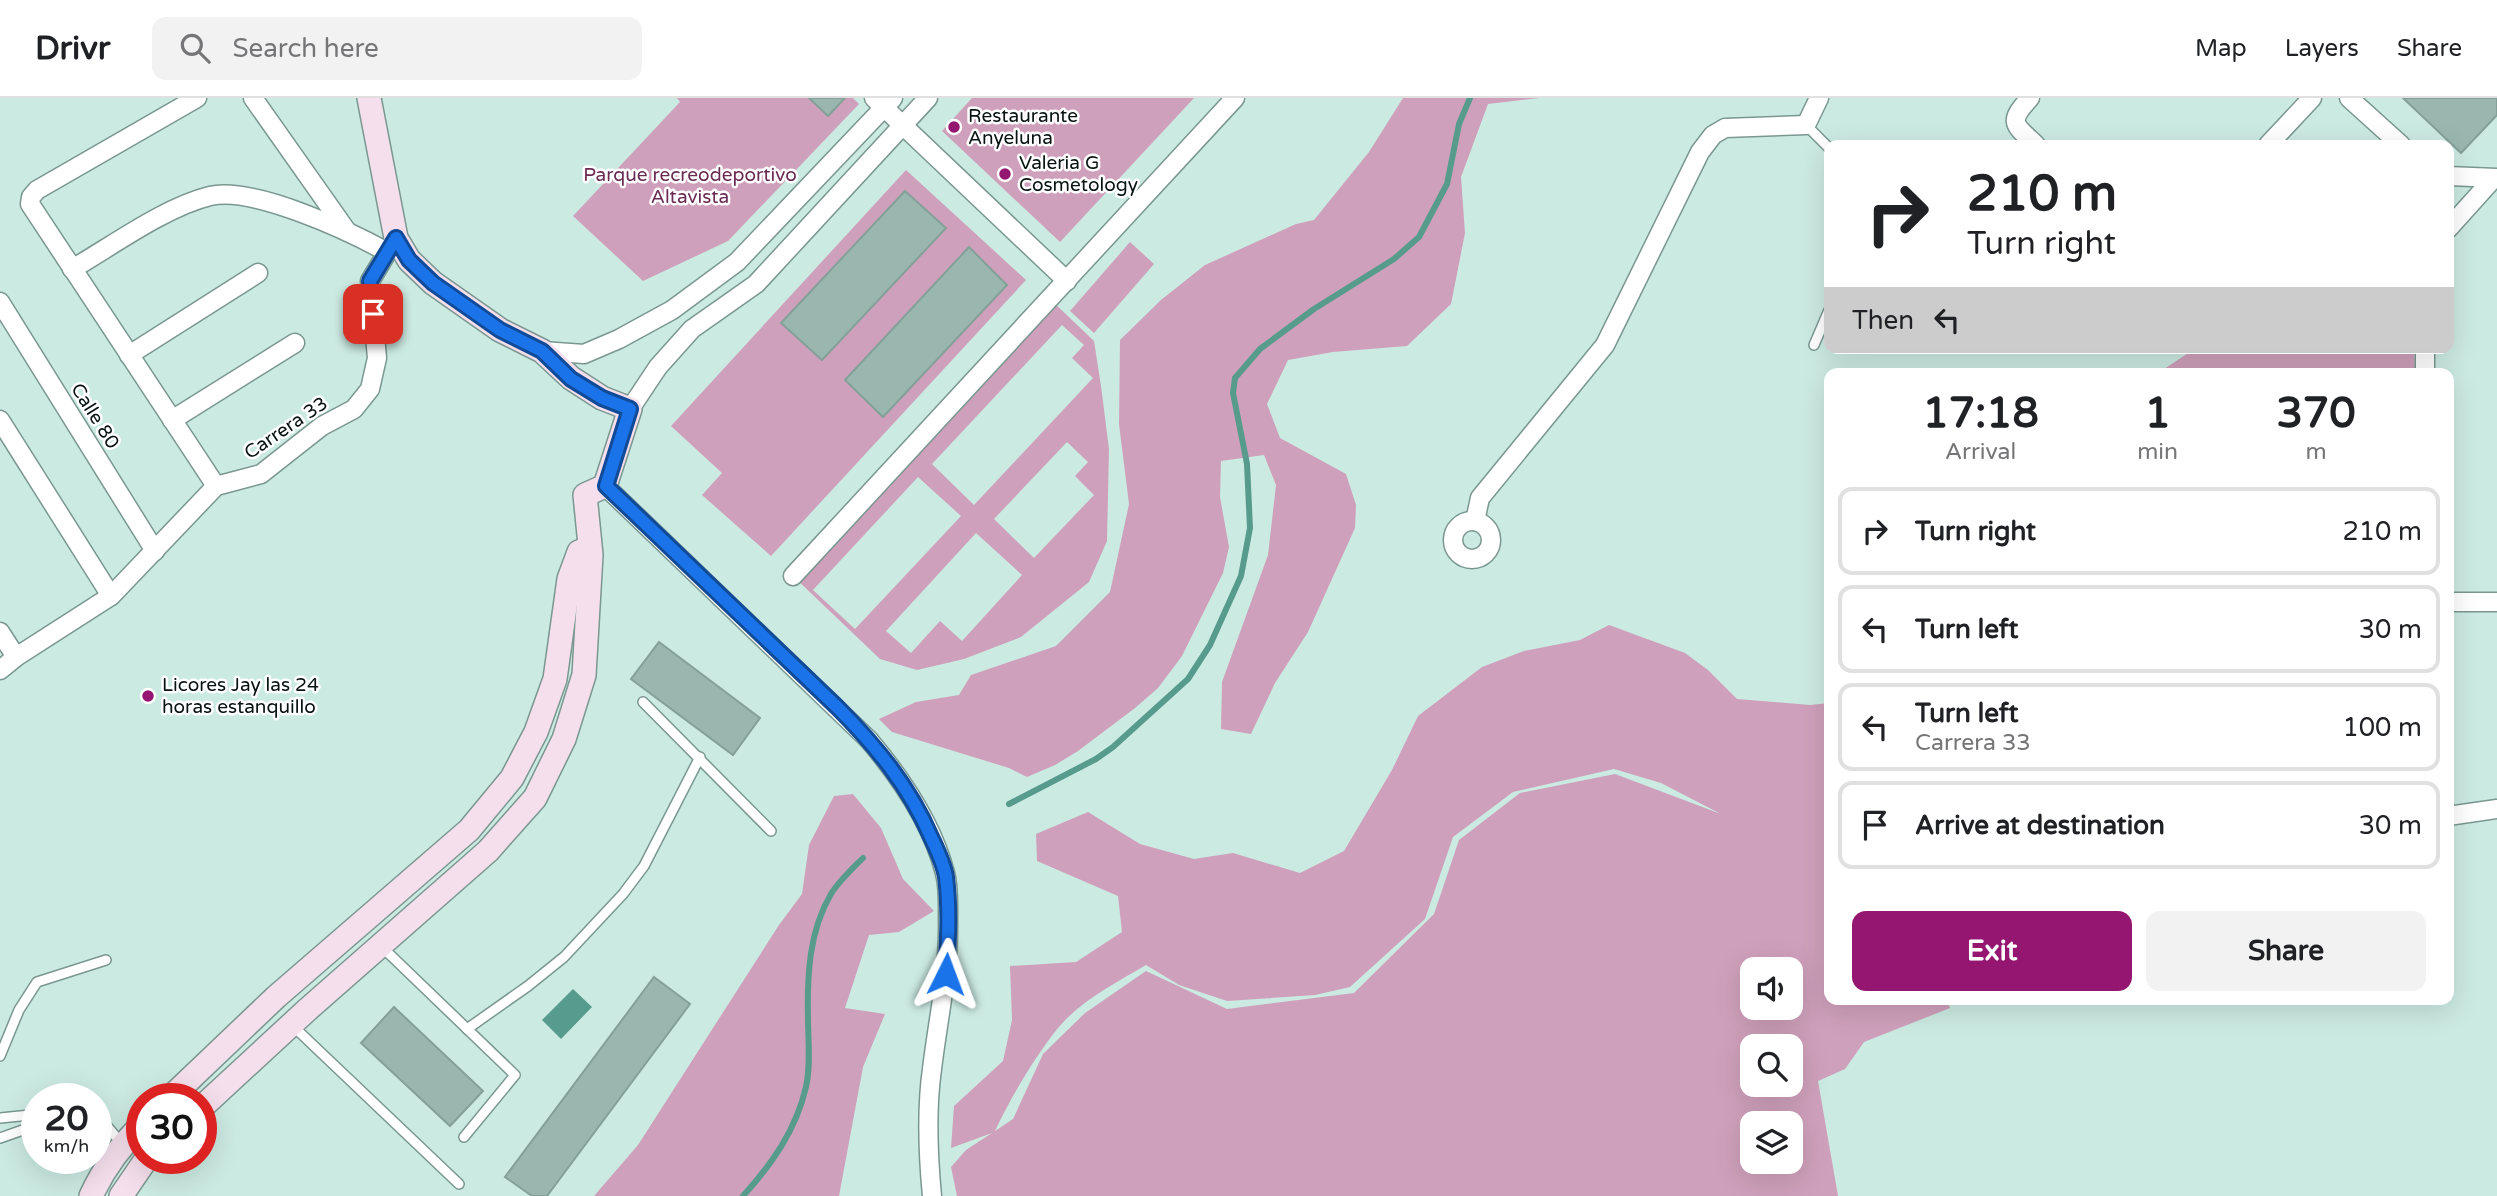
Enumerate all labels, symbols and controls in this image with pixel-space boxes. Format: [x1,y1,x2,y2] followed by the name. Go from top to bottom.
[152,17,642,80] search box
[35,29,110,68] text: Drivr
[176,29,214,67] icon: search
[232,33,379,64] text: Search here
[2195,34,2247,63] text: Map
[2285,34,2359,63] text: Layers
[2397,34,2462,63] text: Share
[968,105,1078,149] place label: Restaurante Anyeluna
[946,119,962,135] marker: Restaurante Anyeluna
[1019,152,1138,196] place label: Valeria G Cosmetology
[583,164,797,208] park label: Parque recreodeportivo Altavista
[1967,165,2117,224] text: 210 m
[997,166,1013,182] marker: Valeria G Cosmetology
[1852,168,1943,259] icon: right
[1967,225,2116,263] text: Turn right
[343,284,403,344] pin
[354,295,392,333] icon: arrive
[1928,301,1966,339] icon: left
[1852,305,1914,336] text: Then
[66,379,124,453] street label: Calle 80
[1922,388,2039,439] text: 17:18
[2144,388,2171,439] text: 1
[2276,388,2356,439] text: 370
[240,392,332,464] street label: Carrera 33
[1945,438,2016,466] text: Arrival
[2137,438,2178,466] text: min
[2305,438,2327,466] text: m
[1856,512,1894,550] icon: right
[1915,516,2036,547] text: Turn right
[2342,516,2422,547] text: 210 m
[1856,610,1894,648] icon: left
[1915,614,2018,645] text: Turn left
[2359,614,2422,645] text: 30 m
[162,674,319,718] place label: Licores Jay las 24 horas estanquillo
[140,688,156,704] marker: Licores Jay las 24 horas estanquillo
[1915,698,2018,729] text: Turn left
[1856,708,1894,746] icon: left
[2342,712,2422,743] text: 100 m
[1915,729,2031,757] text: Carrera 33
[1856,806,1894,844] icon: arrive
[1915,810,2165,841] text: Arrive at destination
[2359,810,2422,841] text: 30 m
[1852,911,2132,991] button: Exit
[2146,911,2426,991] button: Share
[909,937,983,1011] position arrow
[1740,957,1803,1174] map controls
[1740,957,1803,1020] button: sound
[1740,1034,1803,1097] button: search
[126,1083,217,1174] speed limit sign: 30
[45,1098,88,1140] text: 20
[1740,1111,1803,1174] button: layers
[44,1135,89,1157] text: km/h

